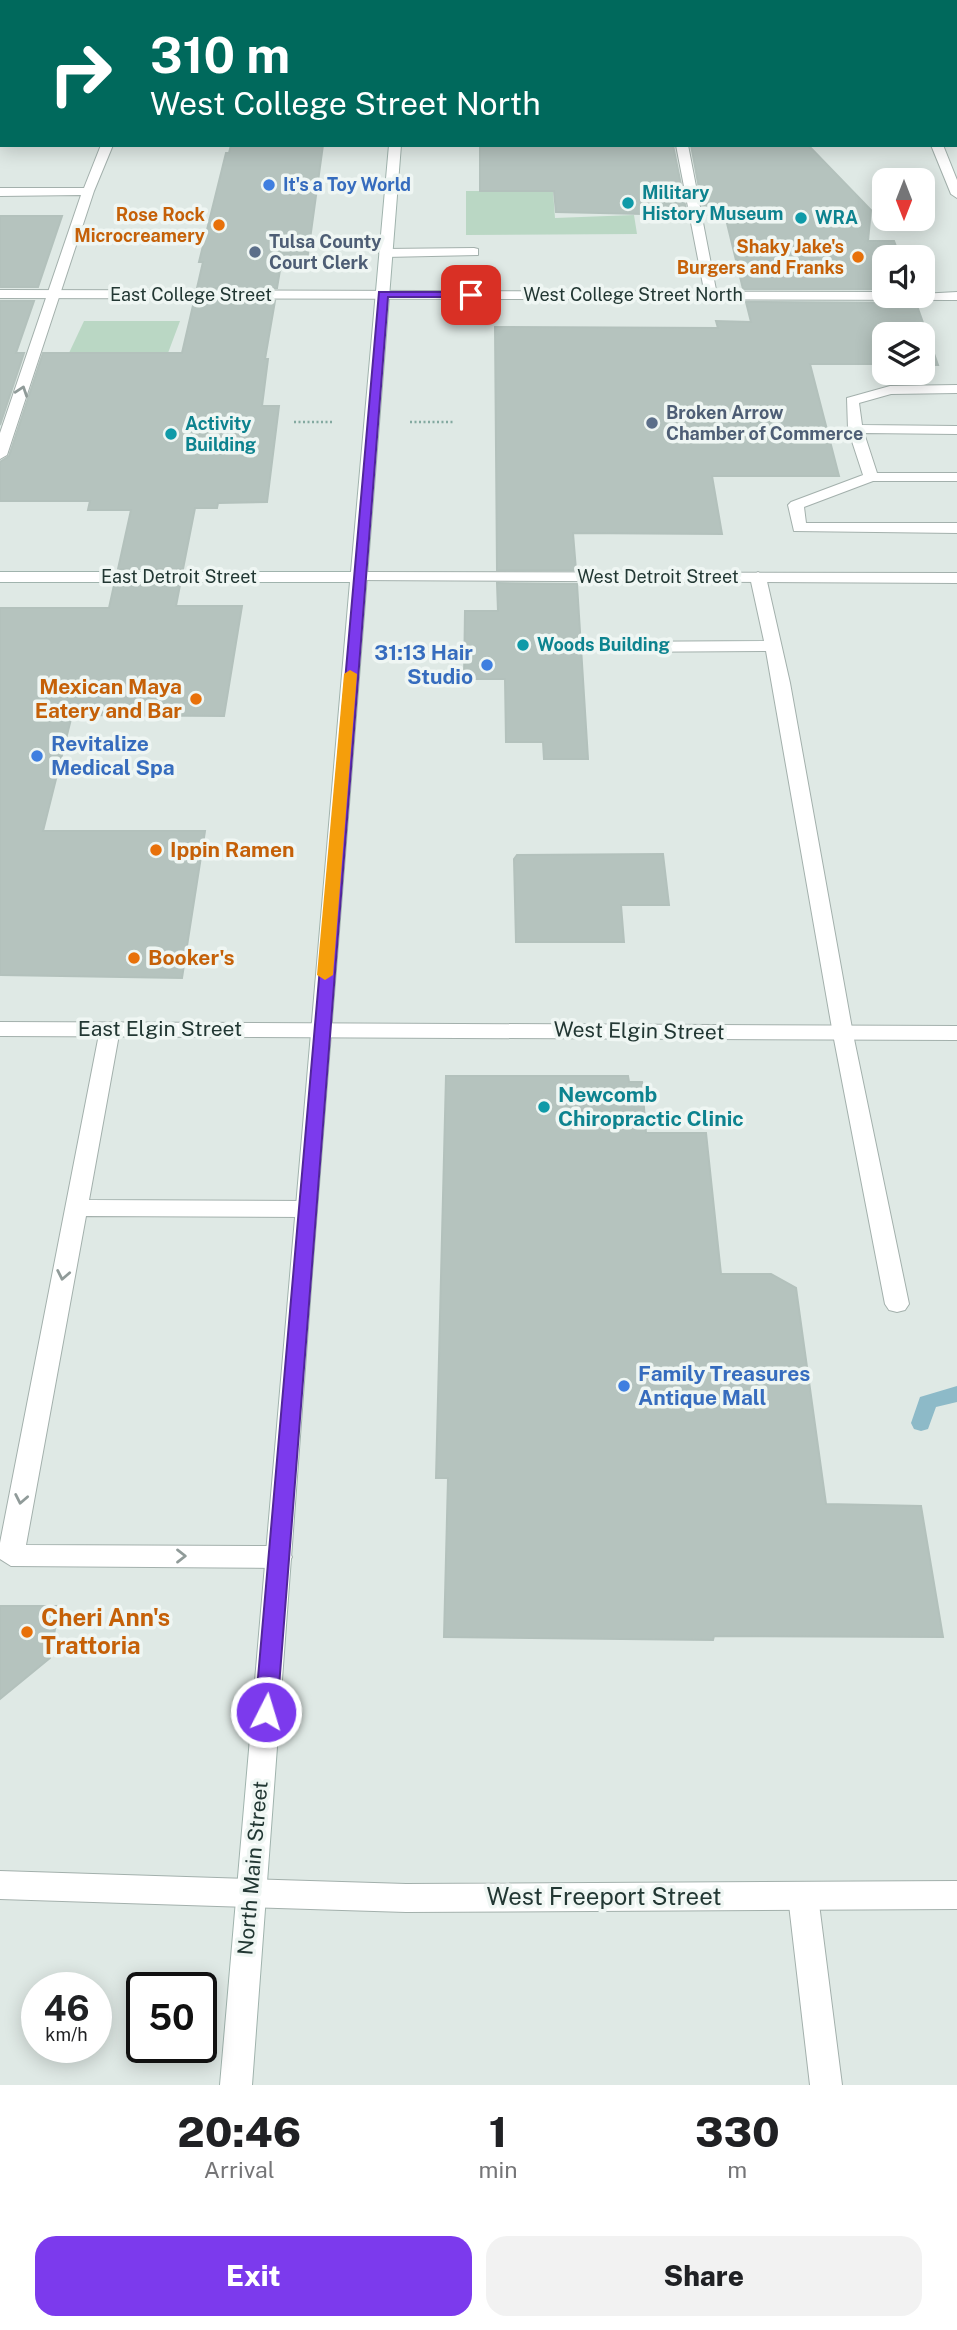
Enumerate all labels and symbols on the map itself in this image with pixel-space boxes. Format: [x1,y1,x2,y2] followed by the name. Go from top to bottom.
[872,168,934,231] north arrow
[283,174,411,195] place label: It's a Toy World
[261,177,277,193] marker: It's a Toy World
[642,182,783,224] place label: Military History Museum
[620,195,636,211] marker: Military History Museum
[74,204,206,246] place label: Rose Rock Microcreamery
[815,207,858,228] place label: WRA
[793,210,809,226] marker: WRA
[211,217,227,233] marker: Rose Rock Microcreamery
[269,231,381,273] place label: Tulsa County Court Clerk
[677,236,844,278] place label: Shaky Jake's Burgers and Franks
[247,244,263,260] marker: Tulsa County Court Clerk
[850,249,866,265] marker: Shaky Jake's Burgers and Franks
[441,265,501,325] pin
[110,284,272,305] street label: East College Street
[523,284,743,305] street label: West College Street North
[14,385,28,397] one-way arrow
[666,402,863,444] place label: Broken Arrow Chamber of Commerce
[185,413,256,455] place label: Activity Building
[644,415,660,431] marker: Broken Arrow Chamber of Commerce
[163,426,179,442] marker: Activity Building
[101,566,257,587] street label: East Detroit Street
[577,566,739,587] street label: West Detroit Street
[537,634,670,655] place label: Woods Building
[515,637,531,653] marker: Woods Building
[374,640,473,689] place label: 31:13 Hair Studio
[479,657,495,673] marker: 31:13 Hair Studio
[35,674,182,723] place label: Mexican Maya Eatery and Bar
[188,691,204,707] marker: Mexican Maya Eatery and Bar
[51,731,175,780] place label: Revitalize Medical Spa
[29,748,45,764] marker: Revitalize Medical Spa
[170,837,294,862] place label: Ippin Ramen
[148,842,164,858] marker: Ippin Ramen
[148,945,234,970] place label: Booker's
[126,950,142,966] marker: Booker's
[78,1016,242,1041] street label: East Elgin Street
[553,1017,725,1044] street label: West Elgin Street
[558,1082,744,1131] place label: Newcomb Chiropractic Clinic
[536,1099,552,1115] marker: Newcomb Chiropractic Clinic
[56,1269,71,1281] one-way arrow
[638,1361,810,1410] place label: Family Treasures Antique Mall
[616,1378,632,1394] marker: Family Treasures Antique Mall
[14,1493,29,1505] one-way arrow
[176,1548,186,1564] one-way arrow
[41,1603,170,1659] place label: Cheri Ann's Trattoria
[19,1624,35,1640] marker: Cheri Ann's Trattoria
[229,1675,303,1749] position arrow
[232,1780,273,1956] street label: North Main Street
[486,1882,722,1910] street label: West Freeport Street
[126,1972,217,2063] speed limit sign: 50

